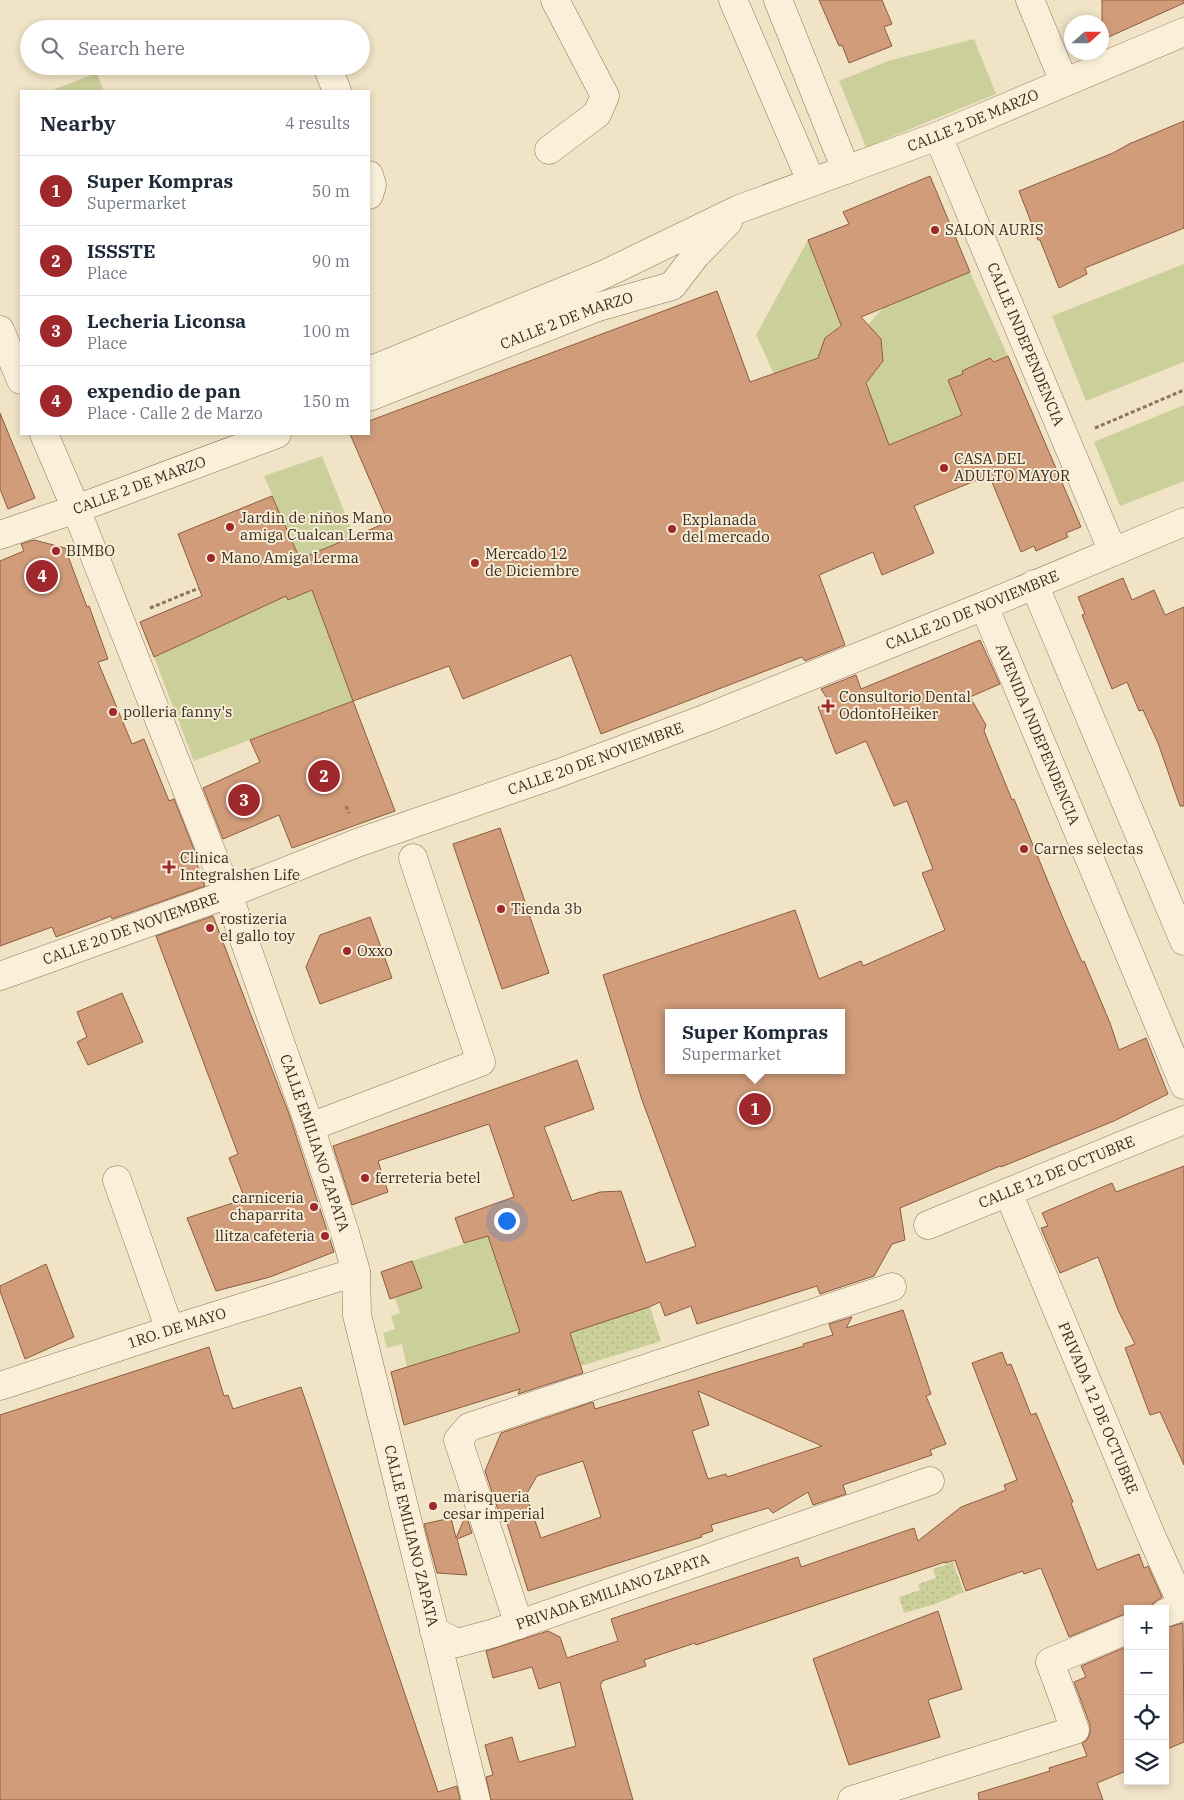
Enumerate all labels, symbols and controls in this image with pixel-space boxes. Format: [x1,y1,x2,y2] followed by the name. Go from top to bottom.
[1064,15,1109,60] north arrow
[20,20,370,75] search box
[38,34,66,62] icon: search
[78,36,185,60] text: Search here
[905,85,1042,155] street label: CALLE 2 DE MARZO
[40,109,116,137] text: Nearby
[285,113,350,133] text: 4 results
[87,169,233,193] text: Super Kompras
[51,181,61,201] text: 1
[312,181,350,201] text: 50 m
[87,193,186,213] text: Supermarket
[945,220,1044,239] place label: SALON AURIS
[929,224,941,236] marker: SALON AURIS
[87,239,156,263] text: ISSSTE
[51,251,61,271] text: 2
[312,251,350,271] text: 90 m
[983,259,1069,429] street label: CALLE INDEPENDENCIA
[87,263,127,283] text: Place
[497,287,635,354] street label: CALLE 2 DE MARZO
[87,309,246,333] text: Lecheria Liconsa
[51,321,61,341] text: 3
[302,321,350,341] text: 100 m
[87,333,127,353] text: Place
[87,379,241,403] text: expendio de pan
[51,391,61,411] text: 4
[302,391,350,411] text: 150 m
[87,403,263,423] text: Place · Calle 2 de Marzo
[954,449,1070,485] place label: CASA DEL ADULTO MAYOR
[70,451,208,518] street label: CALLE 2 DE MARZO
[938,462,950,474] marker: CASA DEL ADULTO MAYOR
[240,508,394,544] place label: Jardin de niños Mano amiga Cualcan Lerma
[682,510,770,546] place label: Explanada del mercado
[224,521,236,533] marker: Jardin de niños Mano amiga Cualcan Lerma
[666,523,678,535] marker: Explanada del mercado
[66,541,115,560] place label: BIMBO
[485,544,579,580] place label: Mercado 12 de Diciembre
[50,545,62,557] marker: BIMBO
[221,548,359,567] place label: Mano Amiga Lerma
[205,552,217,564] marker: Mano Amiga Lerma
[26,557,58,595] pin: 4
[469,557,481,569] marker: Mercado 12 de Diciembre
[883,566,1062,654] street label: CALLE 20 DE NOVIEMBRE
[992,640,1085,828] street label: AVENIDA INDEPENDENCIA
[839,687,971,723] place label: Consultorio Dental OdontoHeiker
[821,699,835,713] marker: Consultorio Dental OdontoHeiker
[123,702,232,721] place label: polleria fanny's
[107,706,119,718] marker: polleria fanny's
[505,718,686,799] street label: CALLE 20 DE NOVIEMBRE
[308,757,340,795] pin: 2
[228,781,260,819] pin: 3
[1034,839,1143,858] place label: Carnes selectas
[1018,843,1030,855] marker: Carnes selectas
[180,848,300,884] place label: Clinica Integralshen Life
[162,860,176,874] marker: Clinica Integralshen Life
[40,888,221,969] street label: CALLE 20 DE NOVIEMBRE
[511,899,582,918] place label: Tienda 3b
[495,903,507,915] marker: Tienda 3b
[220,909,295,945] place label: rostizeria el gallo toy
[204,922,216,934] marker: rostizeria el gallo toy
[357,941,393,960] place label: Oxxo
[341,945,353,957] marker: Oxxo
[665,1009,845,1074] popup
[682,1020,828,1044] text: Super Kompras
[682,1044,781,1064] text: Supermarket
[276,1051,354,1235] street label: CALLE EMILIANO ZAPATA
[739,1090,771,1128] pin: 1
[975,1131,1137,1212] street label: CALLE 12 DE OCTUBRE
[375,1168,481,1187] place label: ferreteria betel
[359,1172,371,1184] marker: ferreteria betel
[230,1188,304,1224] place label: carniceria chaparrita
[308,1201,320,1213] marker: carniceria chaparrita
[494,1208,520,1234] your location
[215,1226,315,1245] place label: llitza cafeteria
[319,1230,331,1242] marker: llitza cafeteria
[125,1303,228,1352] street label: 1RO. DE MAYO
[1054,1319,1143,1497] street label: PRIVADA 12 DE OCTUBRE
[380,1443,443,1629] street label: CALLE EMILIANO ZAPATA
[443,1487,545,1523] place label: marisqueria cesar imperial
[427,1500,439,1512] marker: marisqueria cesar imperial
[513,1548,713,1634] street label: PRIVADA EMILIANO ZAPATA
[1124,1605,1169,1785] map controls
[1124,1605,1169,1650] button: +
[1124,1650,1169,1695] button: −
[1124,1695,1169,1740] button: locate
[1124,1740,1169,1785] button: layers

